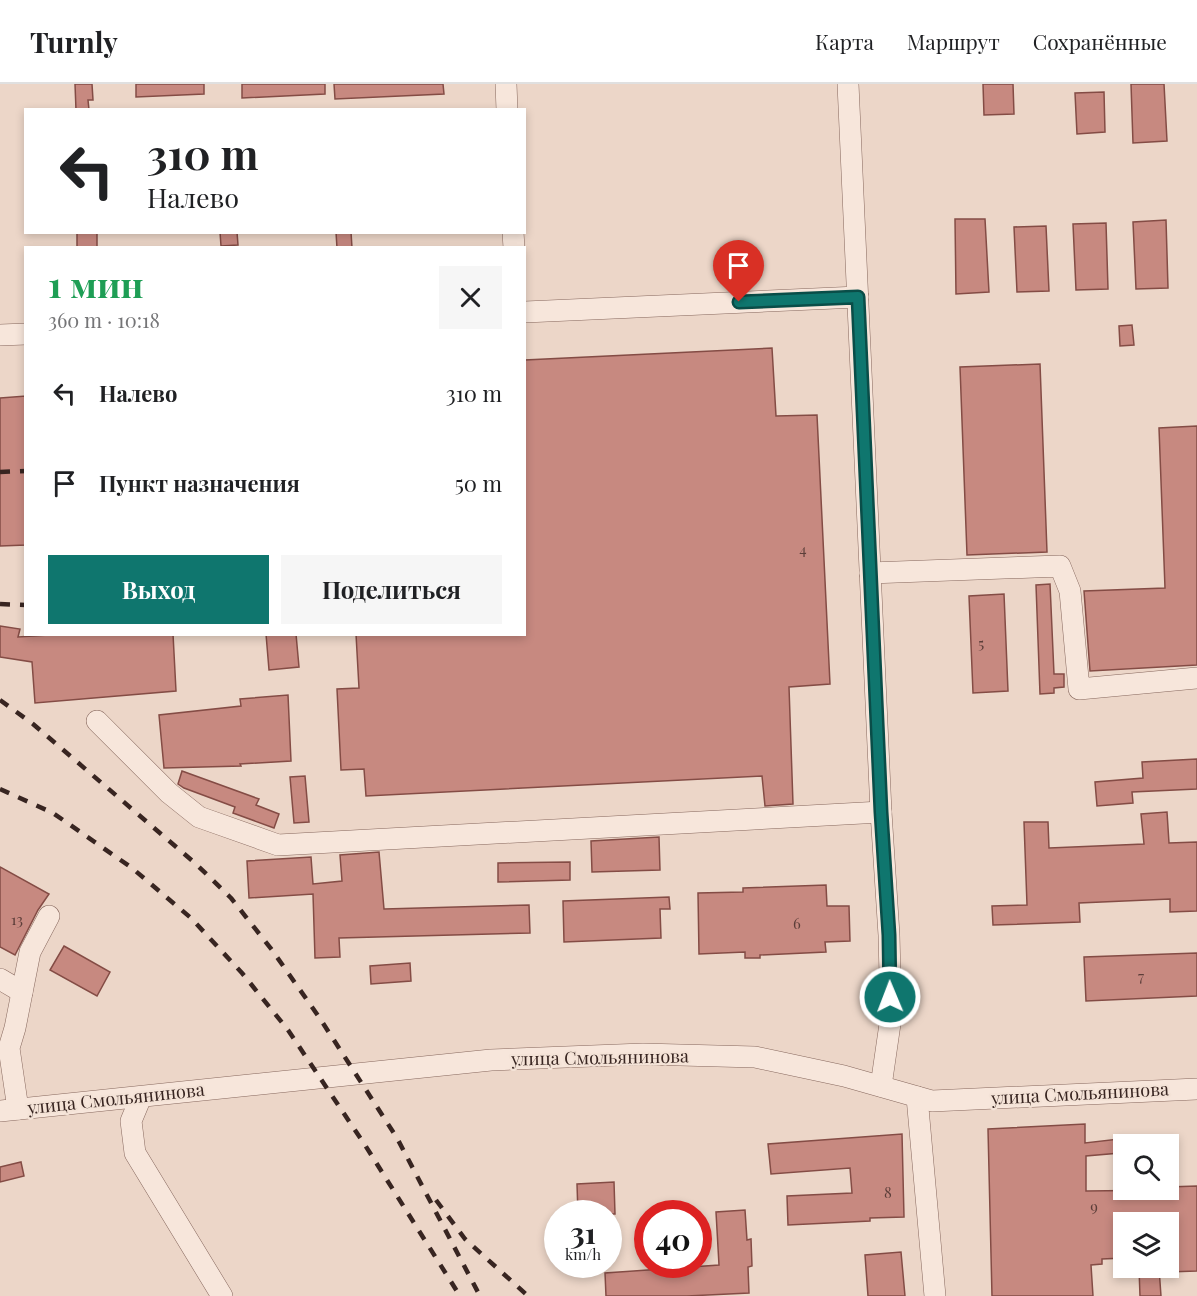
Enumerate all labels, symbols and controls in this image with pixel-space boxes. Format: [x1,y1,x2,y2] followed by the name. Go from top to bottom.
[30,23,118,60] text: Turnly
[815,27,874,55] text: Карта
[907,27,1000,55] text: Маршрут
[1033,27,1167,55] text: Сохранённые
[147,125,258,181] text: 310 m
[48,132,126,210] icon: left
[147,179,239,215] text: Налево
[713,240,764,302] pin
[722,249,755,282] icon: arrive
[48,259,143,307] text: 1 мин
[439,266,502,329] button: close
[48,306,160,333] text: 360 m · 10:18
[48,377,81,410] icon: left
[99,378,177,408] text: Налево
[446,378,502,408] text: 310 m
[48,467,81,500] icon: arrive
[99,468,300,498] text: Пункт назначения
[455,468,502,498] text: 50 m
[799,539,807,559] house number: 4
[48,555,269,624] button: Выход
[281,555,502,624] button: Поделиться
[978,633,984,653] house number: 5
[11,909,23,929] house number: 13
[793,913,801,933] house number: 6
[858,965,922,1029] position arrow
[1138,966,1144,986] house number: 7
[510,1043,689,1071] street label: улица Смольянинова
[989,1076,1169,1110] street label: улица Смольянинова
[25,1077,206,1119] street label: улица Смольянинова
[1113,1134,1179,1278] map controls
[1113,1134,1179,1200] button: search
[884,1182,892,1202] house number: 8
[1090,1196,1098,1216] house number: 9
[634,1200,712,1278] speed limit sign: 40
[570,1212,596,1252] text: 31
[1113,1212,1179,1278] button: layers
[565,1244,601,1264] text: km/h

